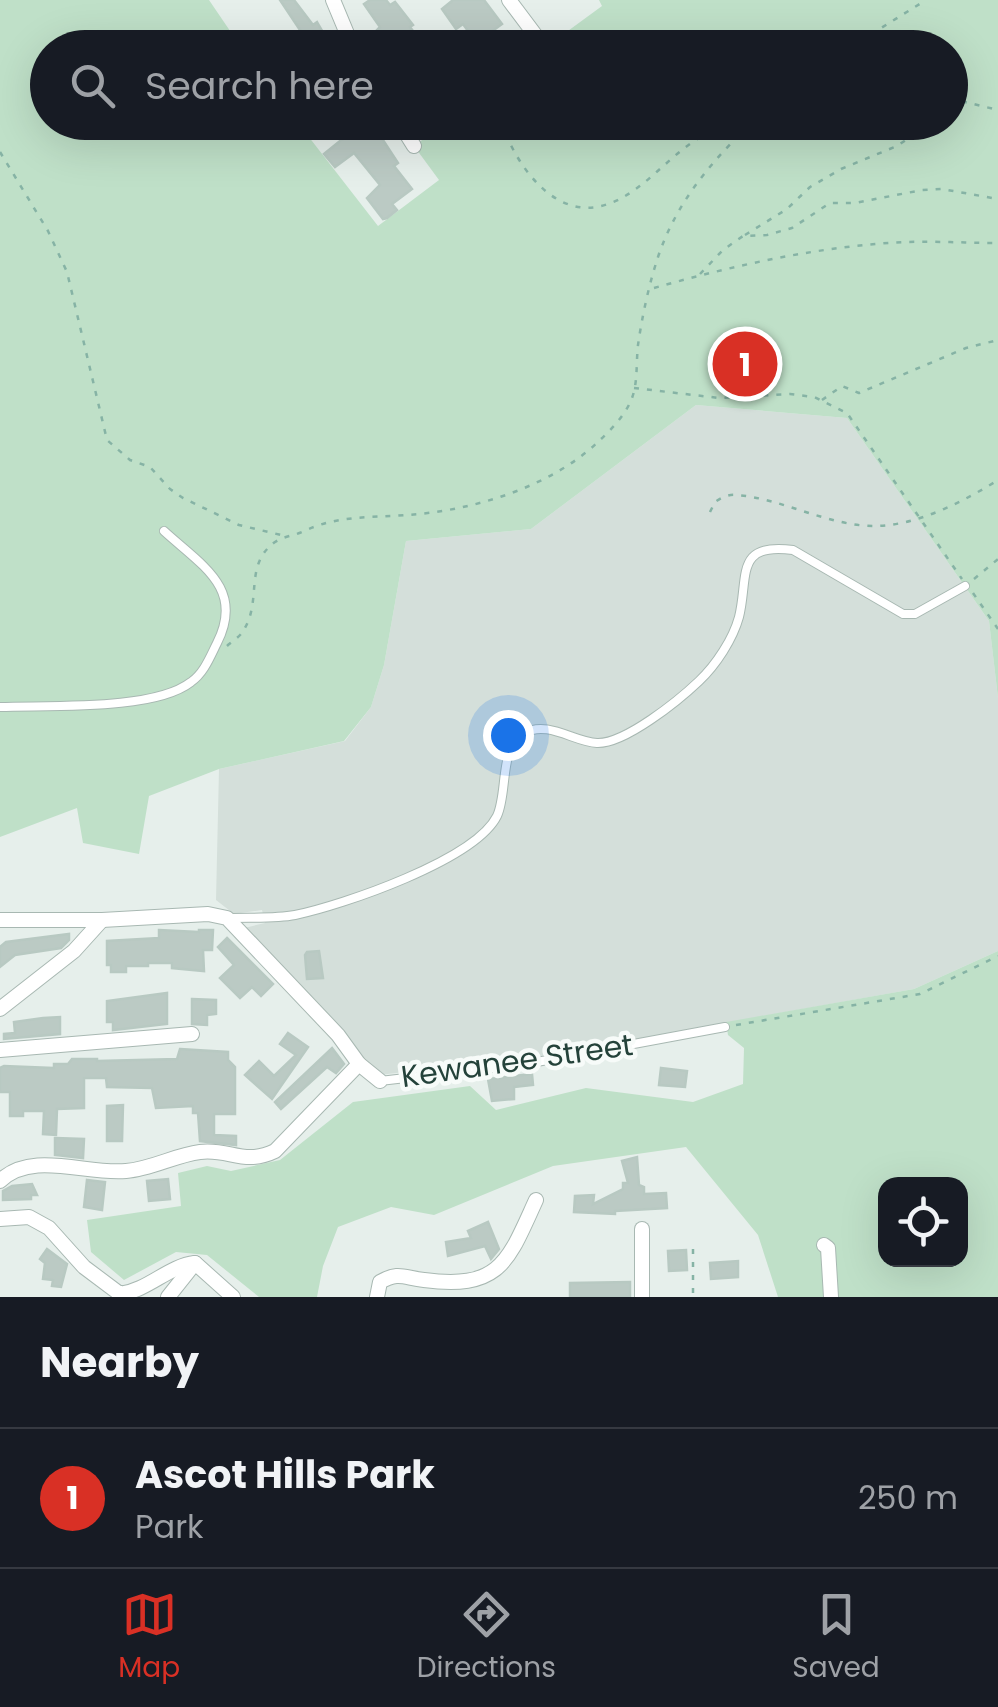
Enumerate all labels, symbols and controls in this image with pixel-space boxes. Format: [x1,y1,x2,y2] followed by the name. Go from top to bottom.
[30,30,968,140] search box
[65,58,120,113] icon: search
[145,59,374,112] text: Search here
[712,326,778,402] pin: 1
[483,710,534,761] your location
[398,1023,636,1098] street label: Kewanee Street
[878,1177,968,1267] map controls
[878,1177,968,1267] button: locate
[40,1333,199,1392] text: Nearby
[135,1448,435,1501] text: Ascot Hills Park
[66,1475,79,1520] text: 1
[858,1475,958,1520] text: 250 m
[135,1504,204,1549] text: Park
[118,1587,180,1689] tab: Map
[417,1587,556,1689] tab: Directions
[792,1587,880,1689] tab: Saved

